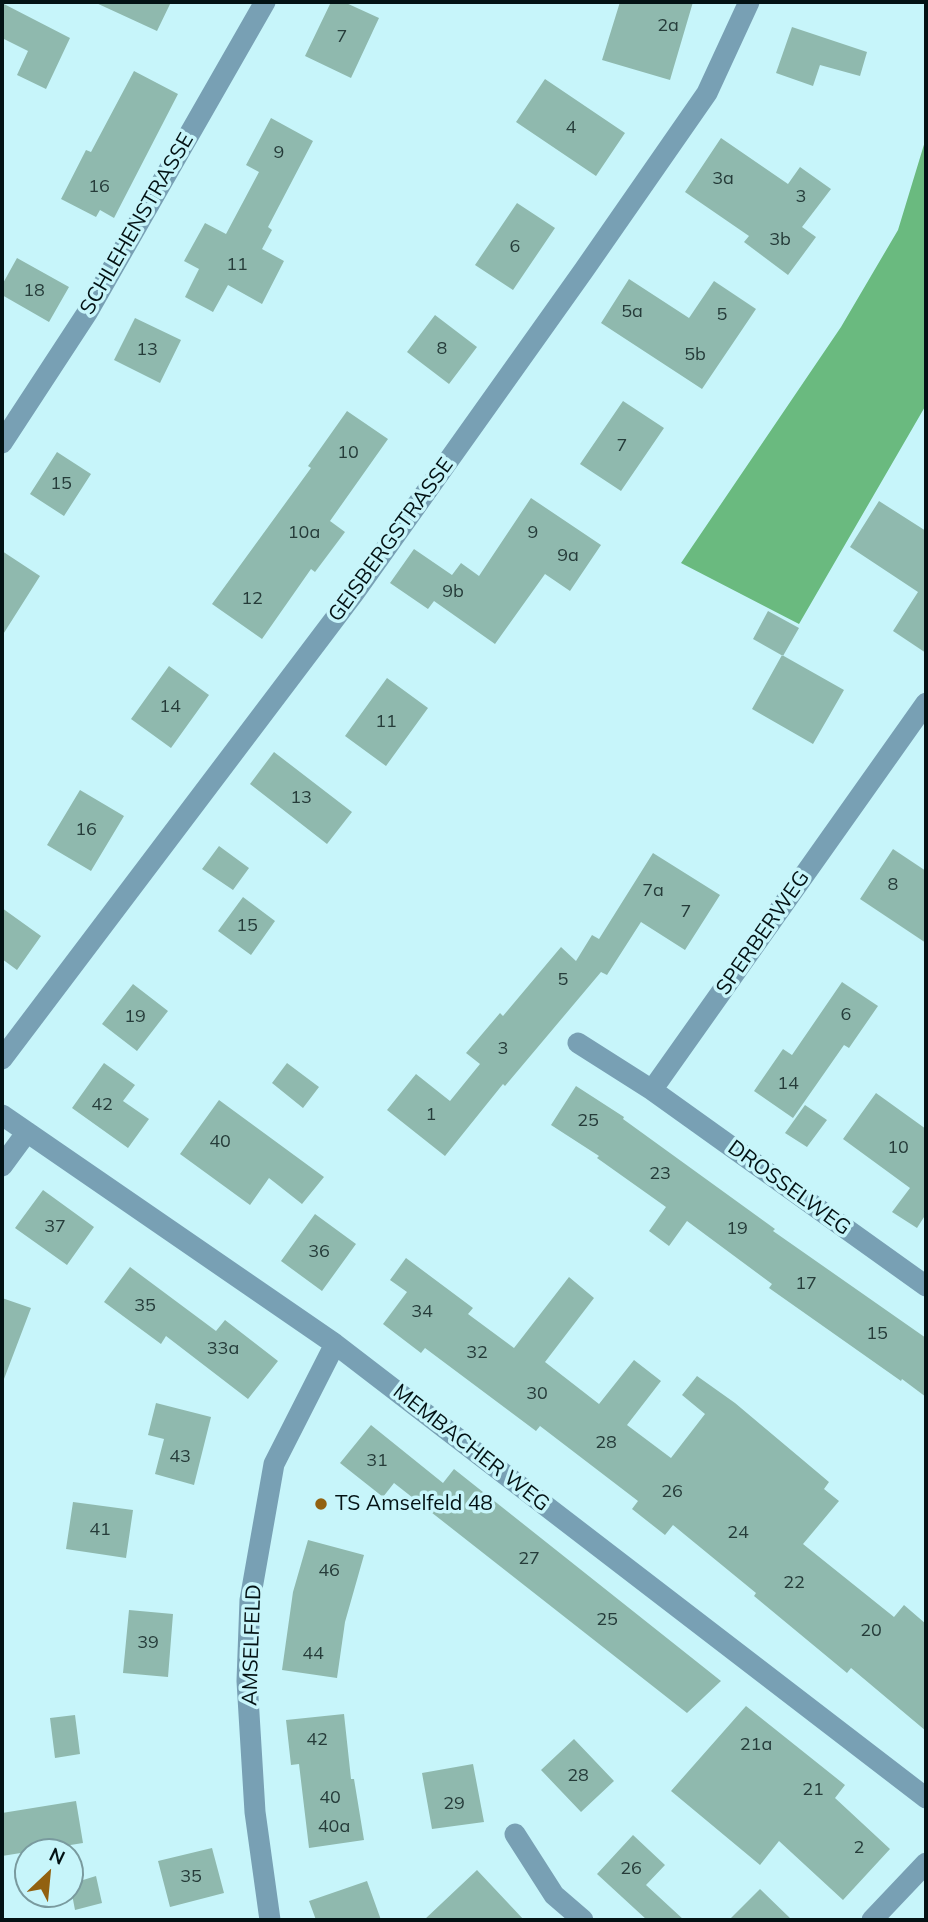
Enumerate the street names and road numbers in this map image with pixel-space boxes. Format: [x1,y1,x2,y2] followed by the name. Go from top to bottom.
[75,129,199,319] street label: SCHLEHENSTRASSE
[323,453,459,627] street label: GEISBERGSTRASSE
[711,866,815,1000] street label: SPERBERWEG
[723,1135,855,1241] street label: DROSSELWEG
[388,1379,554,1517] street label: MEMBACHER WEG
[237,1584,267,1706] street label: AMSELFELD

